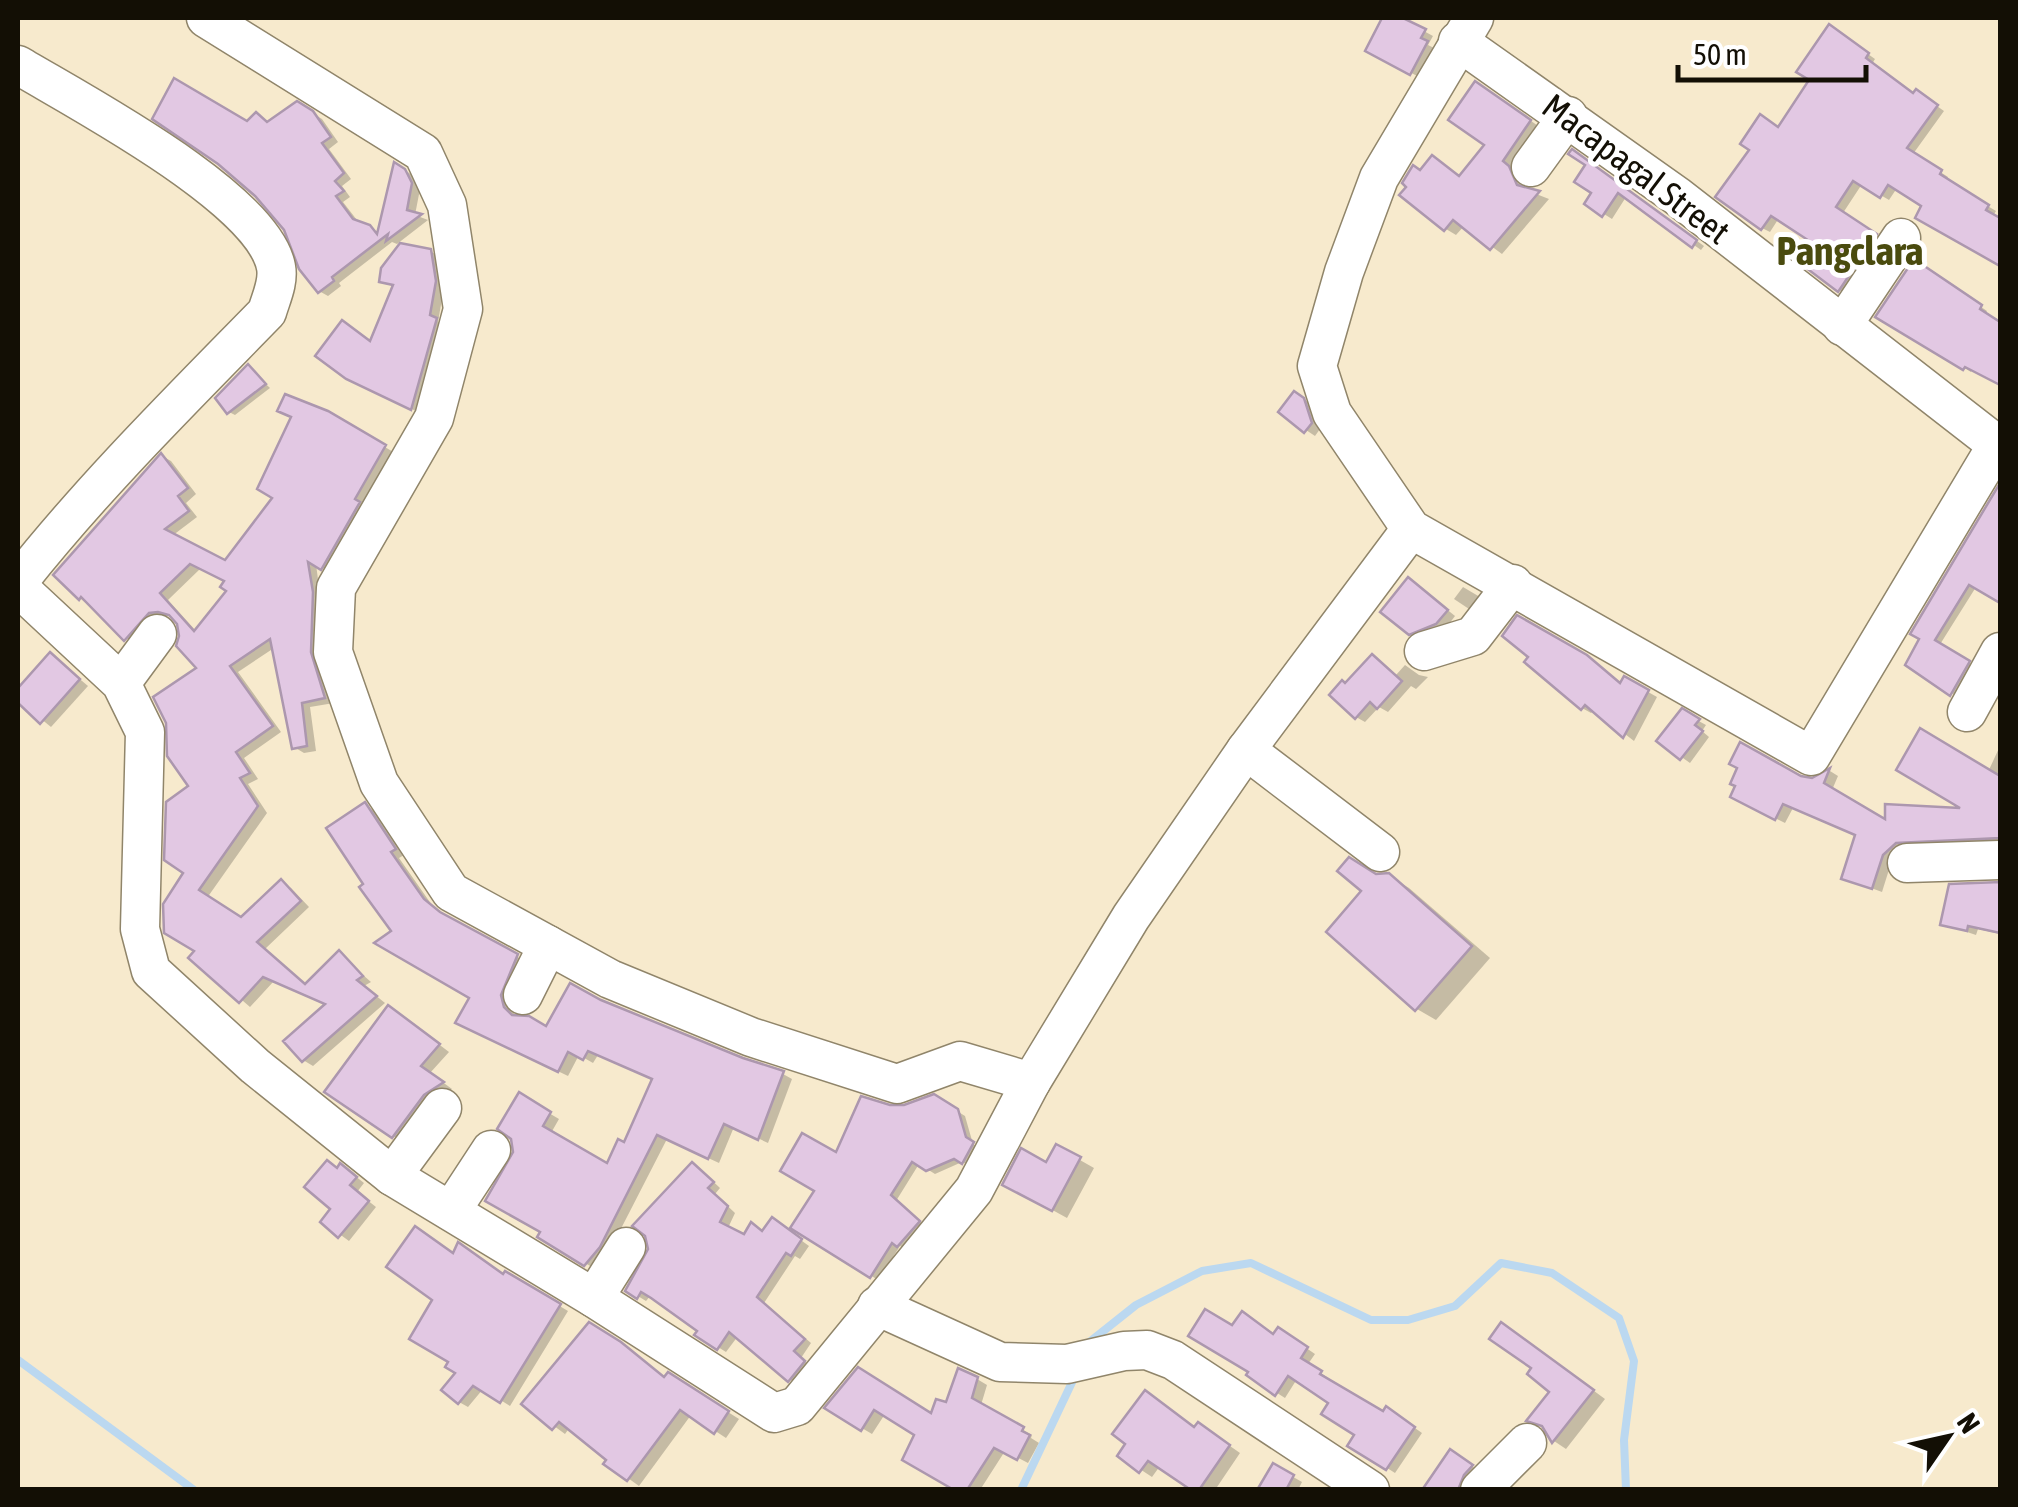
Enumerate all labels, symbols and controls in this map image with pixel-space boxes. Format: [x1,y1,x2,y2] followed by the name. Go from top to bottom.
[1678,20,1866,82] scale bar
[1693,37,1747,71] text: 50 m
[1535,85,1738,251] street label: Macapagal Street
[1777,228,1923,273] district label: Pangclara
[1898,1387,1998,1487] north arrow
[1951,1407,1987,1439] text: N

